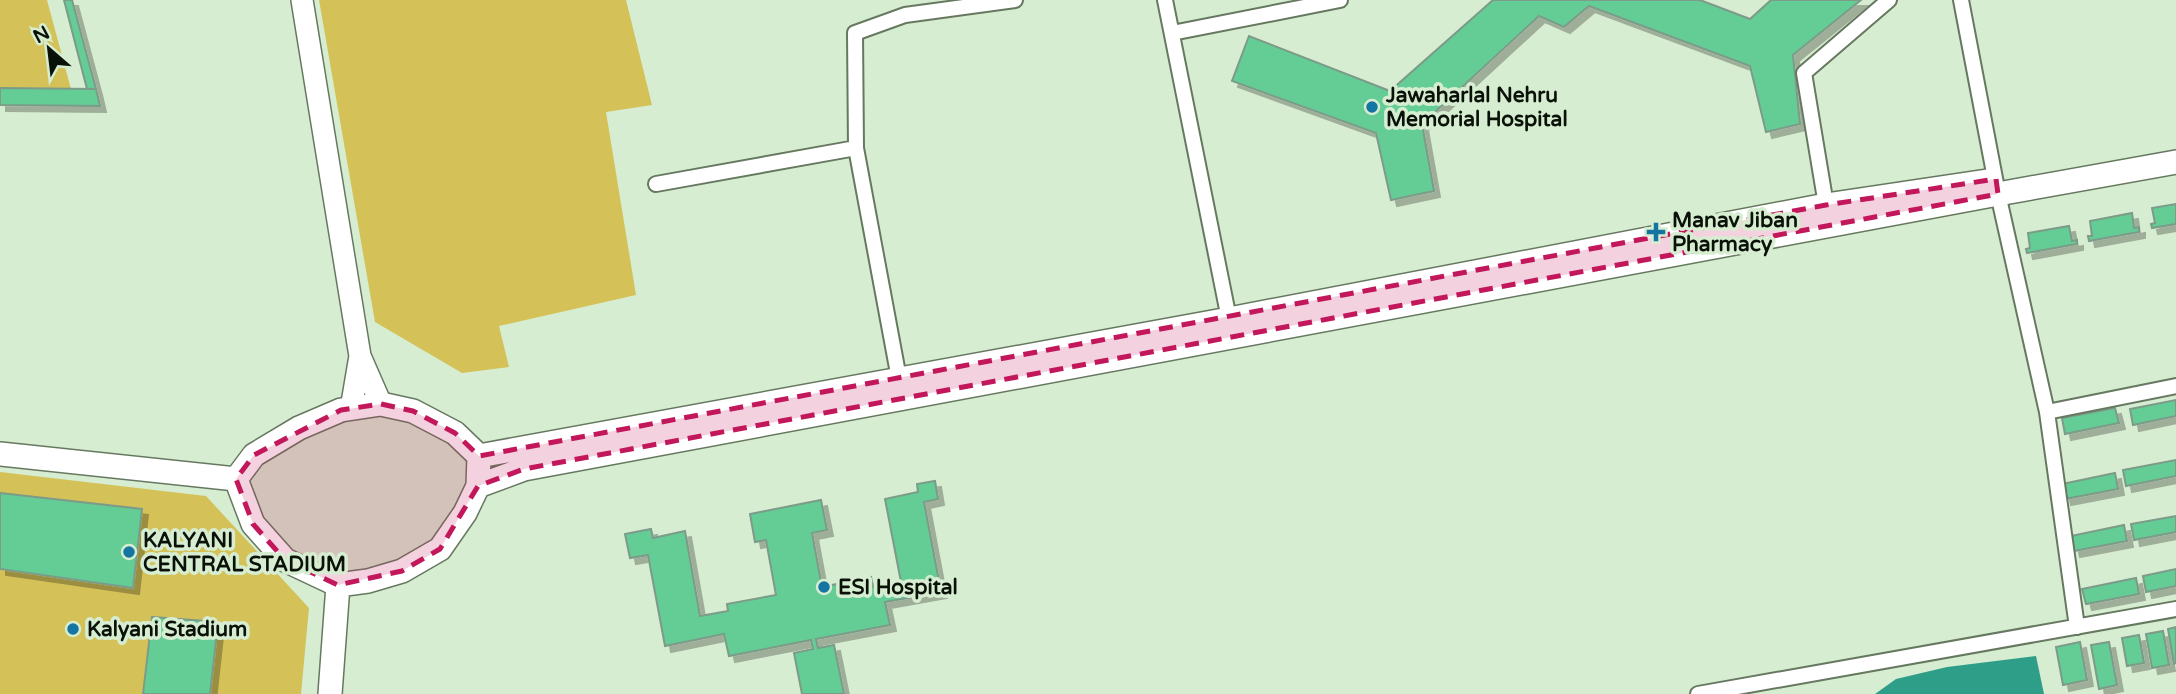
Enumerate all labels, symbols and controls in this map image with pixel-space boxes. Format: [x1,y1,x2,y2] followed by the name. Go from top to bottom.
[14,14,84,84] north arrow
[30,22,53,48] text: N
[1385,83,1568,132] place label: Jawaharlal Nehru Memorial Hospital
[1364,99,1380,115] marker: Jawaharlal Nehru Memorial Hospital
[1672,208,1798,257] place label: Manav Jiban Pharmacy
[1646,222,1666,242] marker: Manav Jiban Pharmacy
[143,528,346,577] place label: KALYANI CENTRAL STADIUM
[121,544,137,560] marker: KALYANI CENTRAL STADIUM
[838,575,958,600] place label: ESI Hospital
[816,579,832,595] marker: ESI Hospital
[87,617,247,642] place label: Kalyani Stadium
[65,621,81,637] marker: Kalyani Stadium

